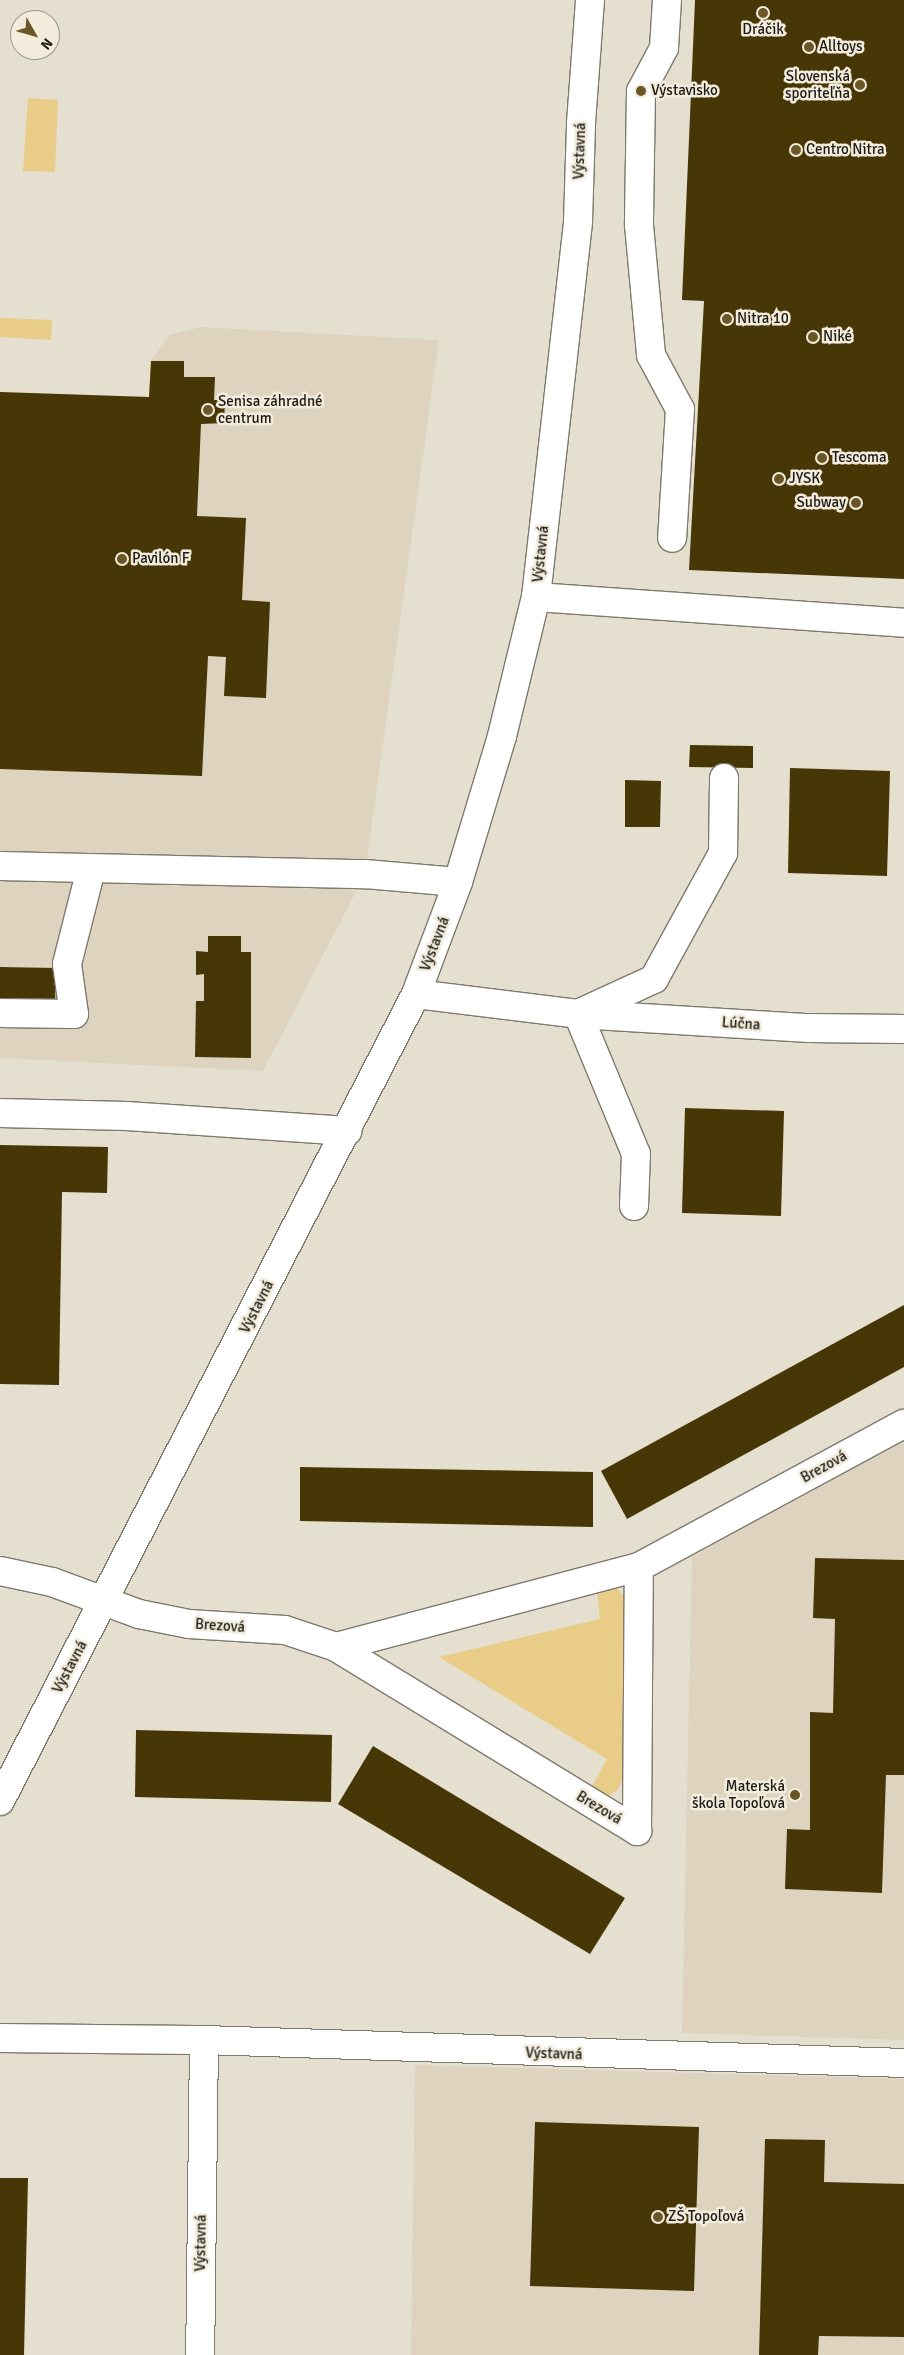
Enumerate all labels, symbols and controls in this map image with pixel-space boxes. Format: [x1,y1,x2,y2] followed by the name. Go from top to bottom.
[757,7,769,19] marker: Dráčik
[10,10,60,60] north arrow
[742,21,784,39] place label: Dráčik
[37,35,56,53] text: N
[819,38,863,56] place label: Alltoys
[803,41,815,53] marker: Alltoys
[785,67,850,102] place label: Slovenská sporiteľňa
[854,79,866,91] marker: Slovenská sporiteľňa
[651,82,718,100] place label: Výstavisko
[635,85,647,97] marker: Výstavisko
[570,122,590,180] street label: Výstavná
[806,141,885,159] place label: Centro Nitra
[790,144,802,156] marker: Centro Nitra
[737,310,789,328] place label: Nitra 10
[721,313,733,325] marker: Nitra 10
[823,328,852,346] place label: Niké
[807,331,819,343] marker: Niké
[218,392,323,427] place label: Senisa záhradné centrum
[202,404,214,416] marker: Senisa záhradné centrum
[832,449,887,467] place label: Tescoma
[816,452,828,464] marker: Tescoma
[789,470,820,488] place label: JYSK
[773,473,785,485] marker: JYSK
[796,494,846,512] place label: Subway
[850,497,862,509] marker: Subway
[529,525,553,583] street label: Výstavná
[132,550,190,568] place label: Pavilón F
[116,553,128,565] marker: Pavilón F
[416,914,454,974] street label: Výstavná
[721,1014,761,1034] street label: Lúčna
[236,1277,278,1337] street label: Výstavná
[798,1447,850,1487] street label: Brezová
[194,1615,246,1637] street label: Brezová
[49,1638,91,1696] street label: Výstavná
[692,1777,785,1812] place label: Materská škola Topoľová
[573,1787,625,1829] street label: Brezová
[789,1789,801,1801] marker: Materská škola Topoľová
[525,2044,583,2064] street label: Výstavná
[668,2208,744,2226] place label: ZŠ Topoľová
[652,2211,664,2223] marker: ZŠ Topoľová
[192,2214,210,2272] street label: Výstavná

